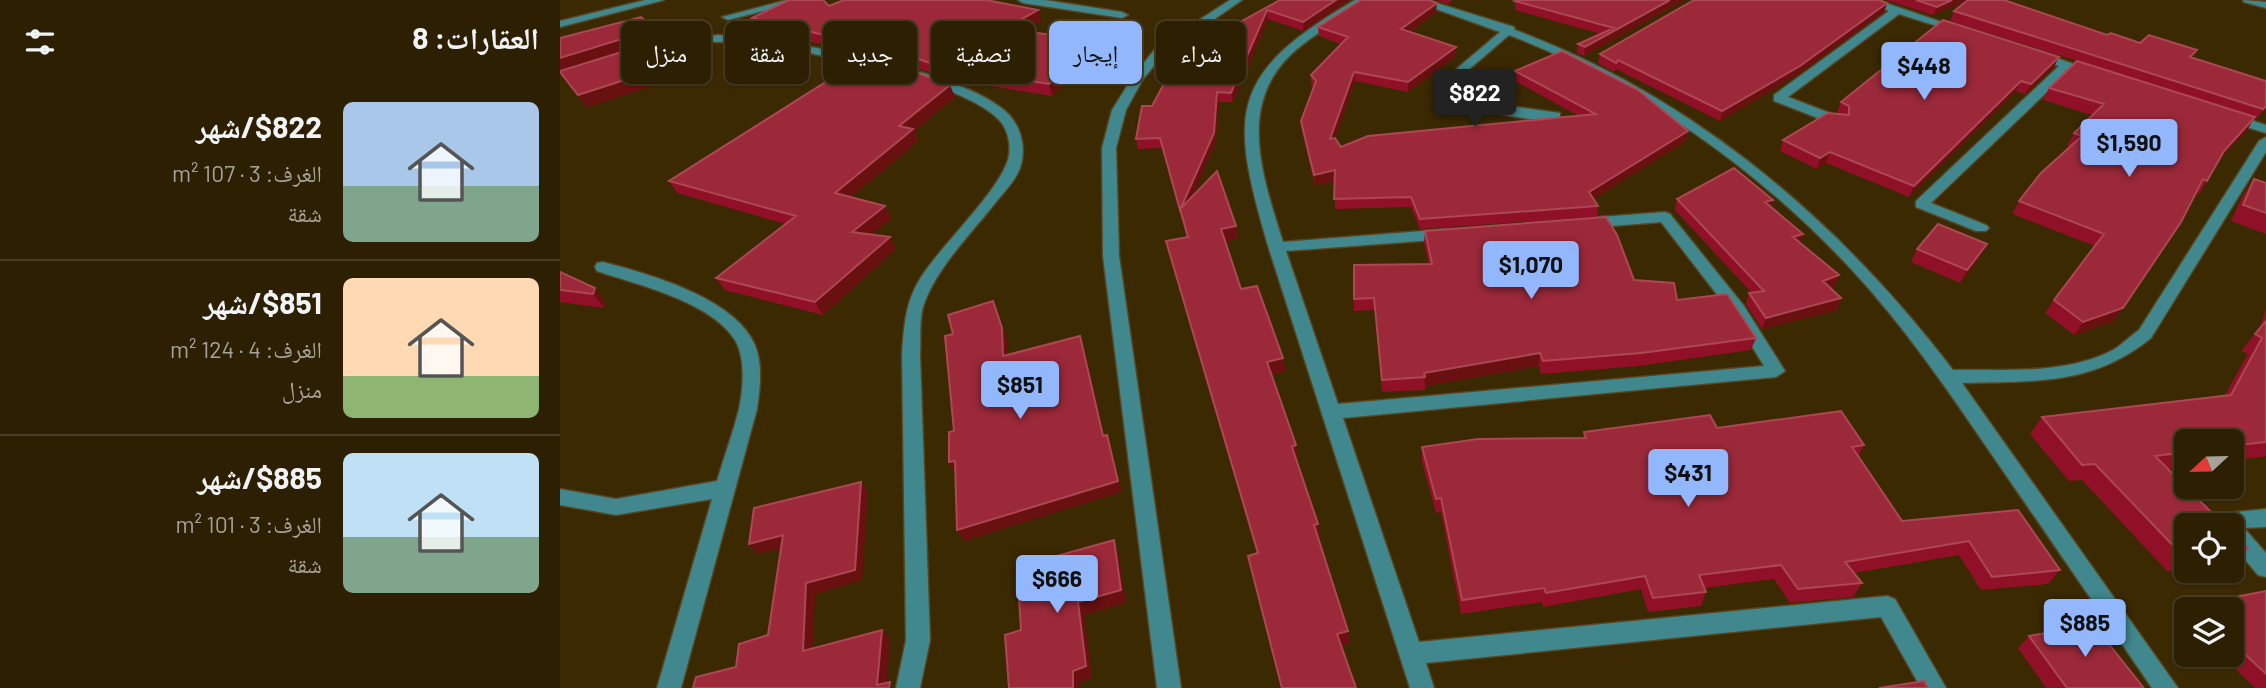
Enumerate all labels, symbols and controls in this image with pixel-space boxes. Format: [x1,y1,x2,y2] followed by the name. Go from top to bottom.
[412,19,539,55] text: العقارات: 8
[621,21,711,84] chip: منزل
[725,21,809,84] chip: شقة
[823,21,917,84] chip: جديد
[931,21,1035,84] chip: تصفية
[1049,21,1142,84] chip: إيجار
[1156,21,1246,84] chip: شراء
[21,23,59,61] icon: filters
[1883,42,1965,102] pin: $448
[1897,51,1951,79] text: $448
[1434,69,1516,129] pin: $822
[1449,78,1501,106] text: $822
[196,108,322,144] text: $822/شهر
[2072,120,2186,179] pin: $1,590
[2096,128,2162,156] text: $1,590
[399,130,483,214] icon: home
[172,159,322,187] text: الغرف: 3 · 107 m²
[288,199,322,227] text: شقة
[1474,242,1588,301] pin: $1,070
[1499,250,1563,278] text: $1,070
[203,284,322,320] text: $851/شهر
[399,306,483,390] icon: home
[170,335,322,363] text: الغرف: 4 · 124 m²
[979,362,1061,421] pin: $851
[997,370,1043,398] text: $851
[282,375,322,403] text: منزل
[2174,429,2244,499] north arrow
[2174,429,2244,667] map controls
[1647,449,1729,509] pin: $431
[1664,458,1712,486] text: $431
[197,459,322,495] text: $885/شهر
[399,481,483,565] icon: home
[175,510,322,538] text: الغرف: 3 · 101 m²
[2174,513,2244,583] button: locate
[288,550,322,578] text: شقة
[1016,556,1098,615] pin: $666
[1032,564,1082,592] text: $666
[2174,597,2244,667] button: layers
[2044,600,2126,659] pin: $885
[2060,608,2110,636] text: $885

